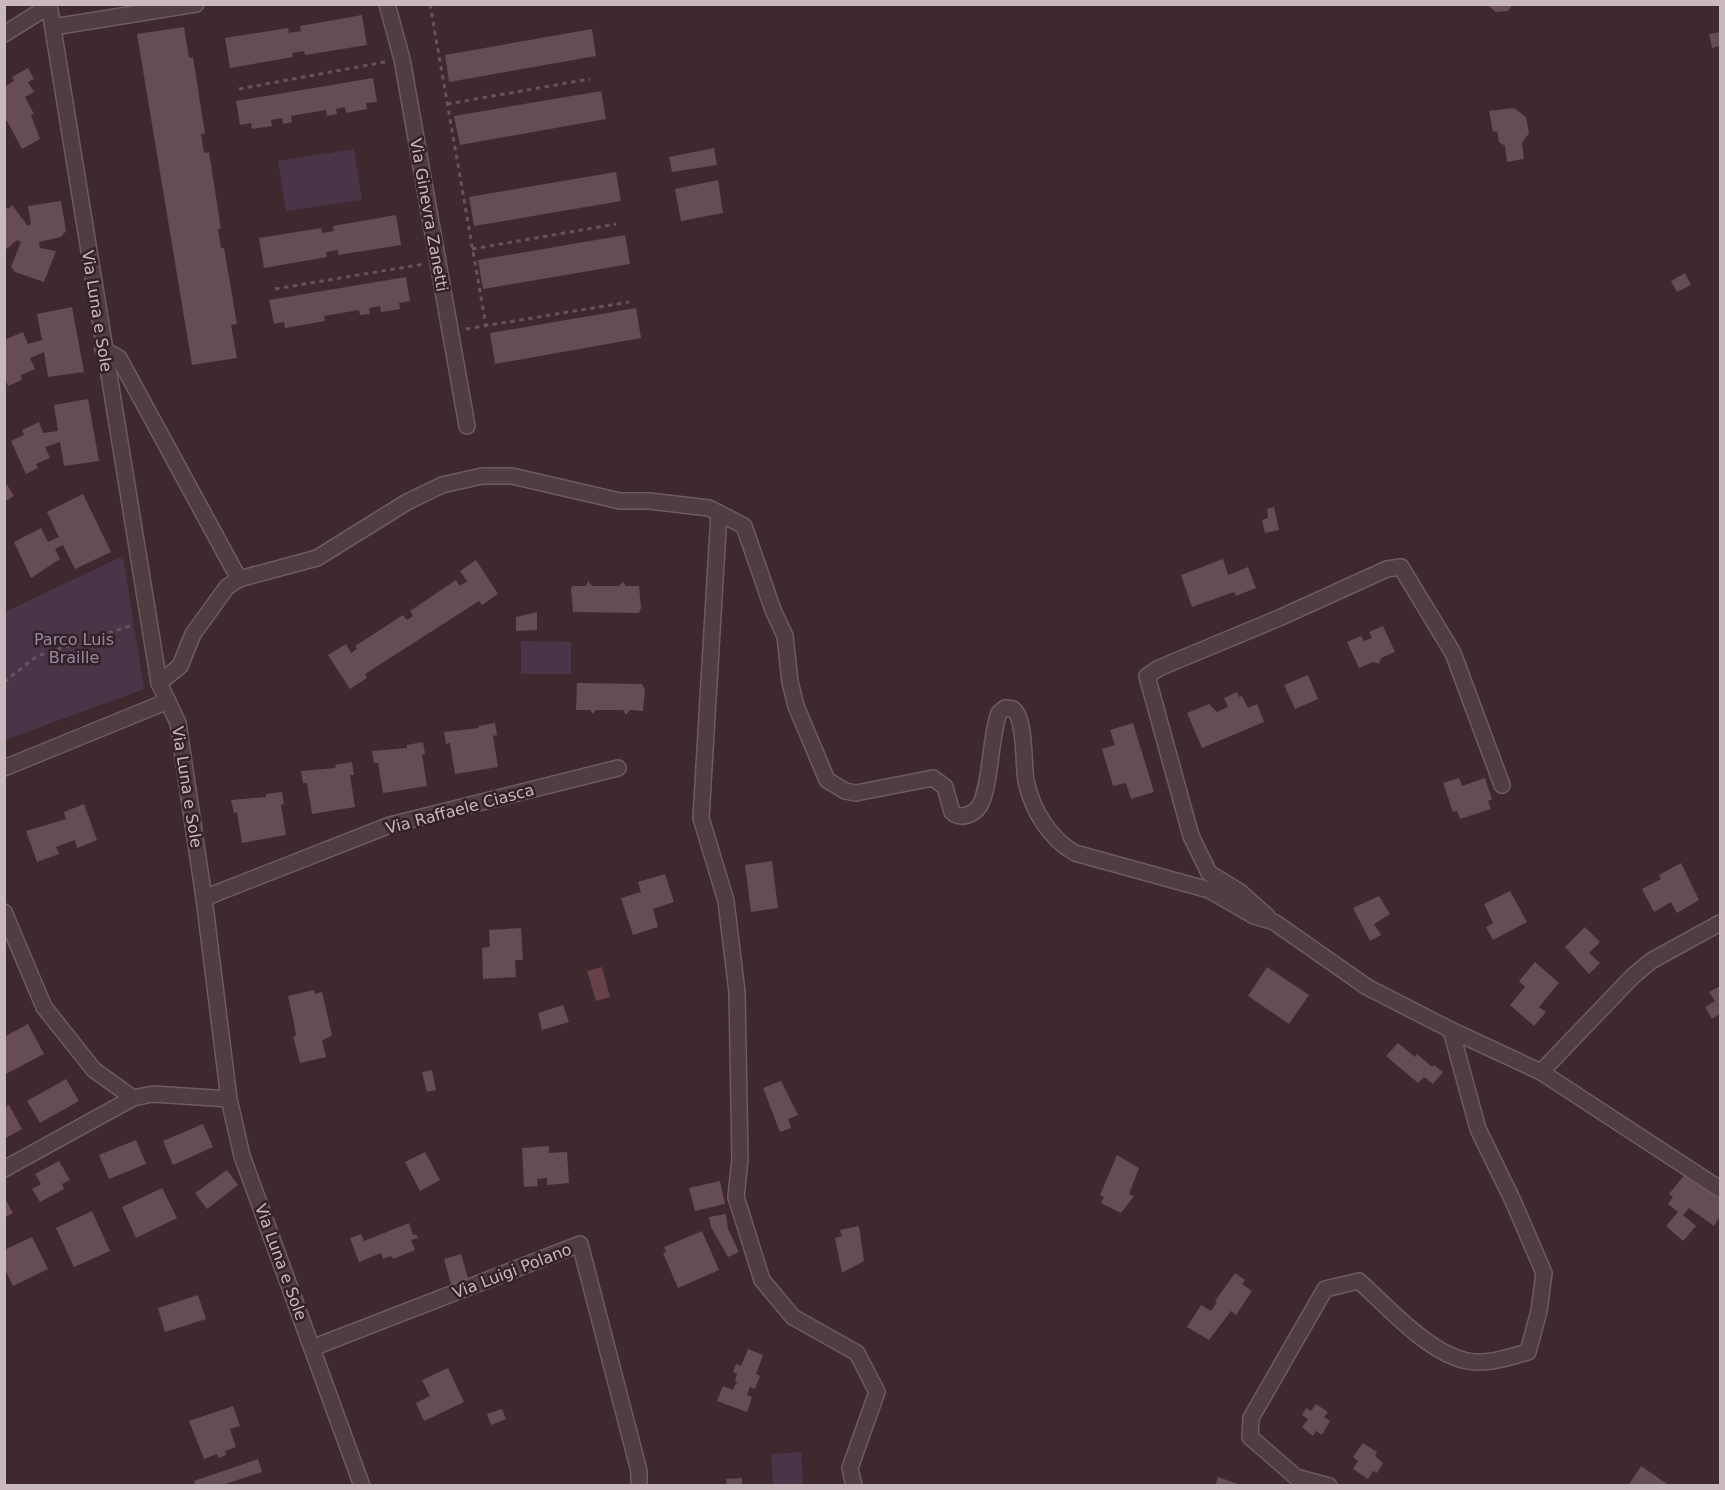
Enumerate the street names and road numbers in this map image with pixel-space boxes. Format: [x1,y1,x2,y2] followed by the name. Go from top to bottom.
[406,137,452,293] street label: Via Ginevra Zanetti
[78,249,116,373] street label: Via Luna e Sole
[168,725,206,849] street label: Via Luna e Sole
[384,780,536,838] street label: Via Raffaele Ciasca
[251,1201,311,1323] street label: Via Luna e Sole
[450,1240,574,1302] street label: Via Luigi Polano

